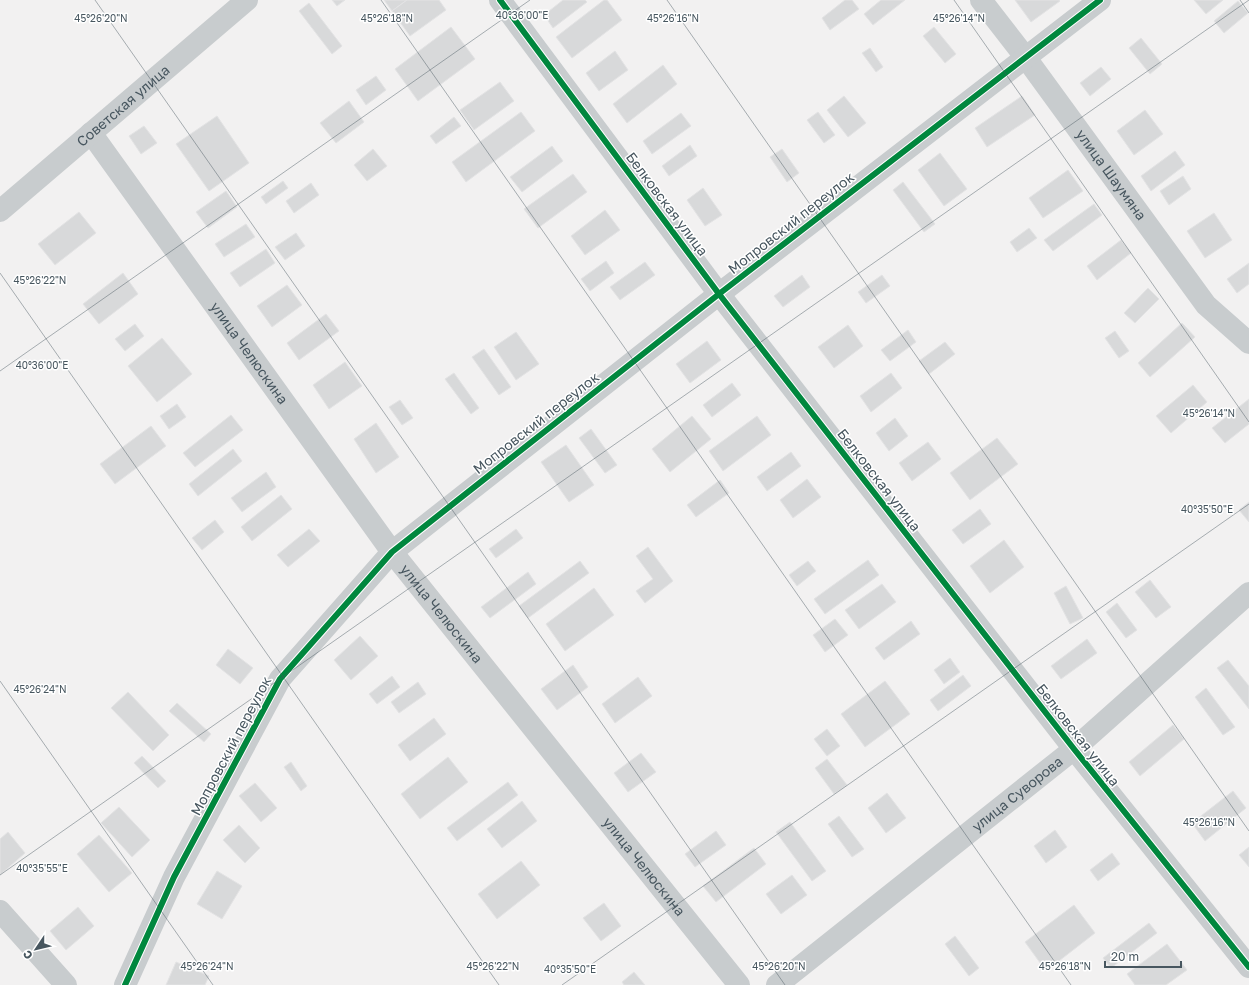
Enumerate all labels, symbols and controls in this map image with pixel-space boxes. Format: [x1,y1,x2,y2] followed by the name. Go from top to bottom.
[496,9,548,21] text: 40°36'00"E
[74,12,128,24] text: 45°26'20"N
[361,12,413,24] text: 45°26'18"N
[647,12,699,24] text: 45°26'16"N
[933,12,985,24] text: 45°26'14"N
[73,61,173,150] street label: Советская улица
[1073,126,1150,223] street label: улица Шаумяна
[623,148,712,259] street label: Белковская улица
[724,168,857,277] street label: Мопровский переулок
[14,274,66,286] text: 45°26'22"N
[207,298,292,407] street label: улица Челюскина
[16,359,68,371] text: 40°36'00"E
[469,368,602,477] street label: Мопровский переулок
[1183,407,1235,419] text: 45°26'14"N
[834,425,925,534] street label: Белковская улица
[1181,503,1233,515] text: 40°35'50"E
[397,561,487,666] street label: улица Челюскина
[187,673,274,818] street label: Мопровский переулок
[1033,680,1124,789] street label: Белковская улица
[13,683,67,695] text: 45°26'24"N
[968,752,1066,835] street label: улица Суворова
[600,813,689,919] street label: улица Челюскина
[1183,816,1235,828] text: 45°26'16"N
[16,862,68,874] text: 40°35'55"E
[16,929,56,969] north arrow
[1105,943,1181,969] scale bar
[20,948,35,962] text: С
[1111,949,1139,964] text: 20 m
[180,960,234,972] text: 45°26'24"N
[467,960,519,972] text: 45°26'22"N
[752,960,806,972] text: 45°26'20"N
[1039,960,1091,972] text: 45°26'18"N
[544,963,596,975] text: 40°35'50"E

